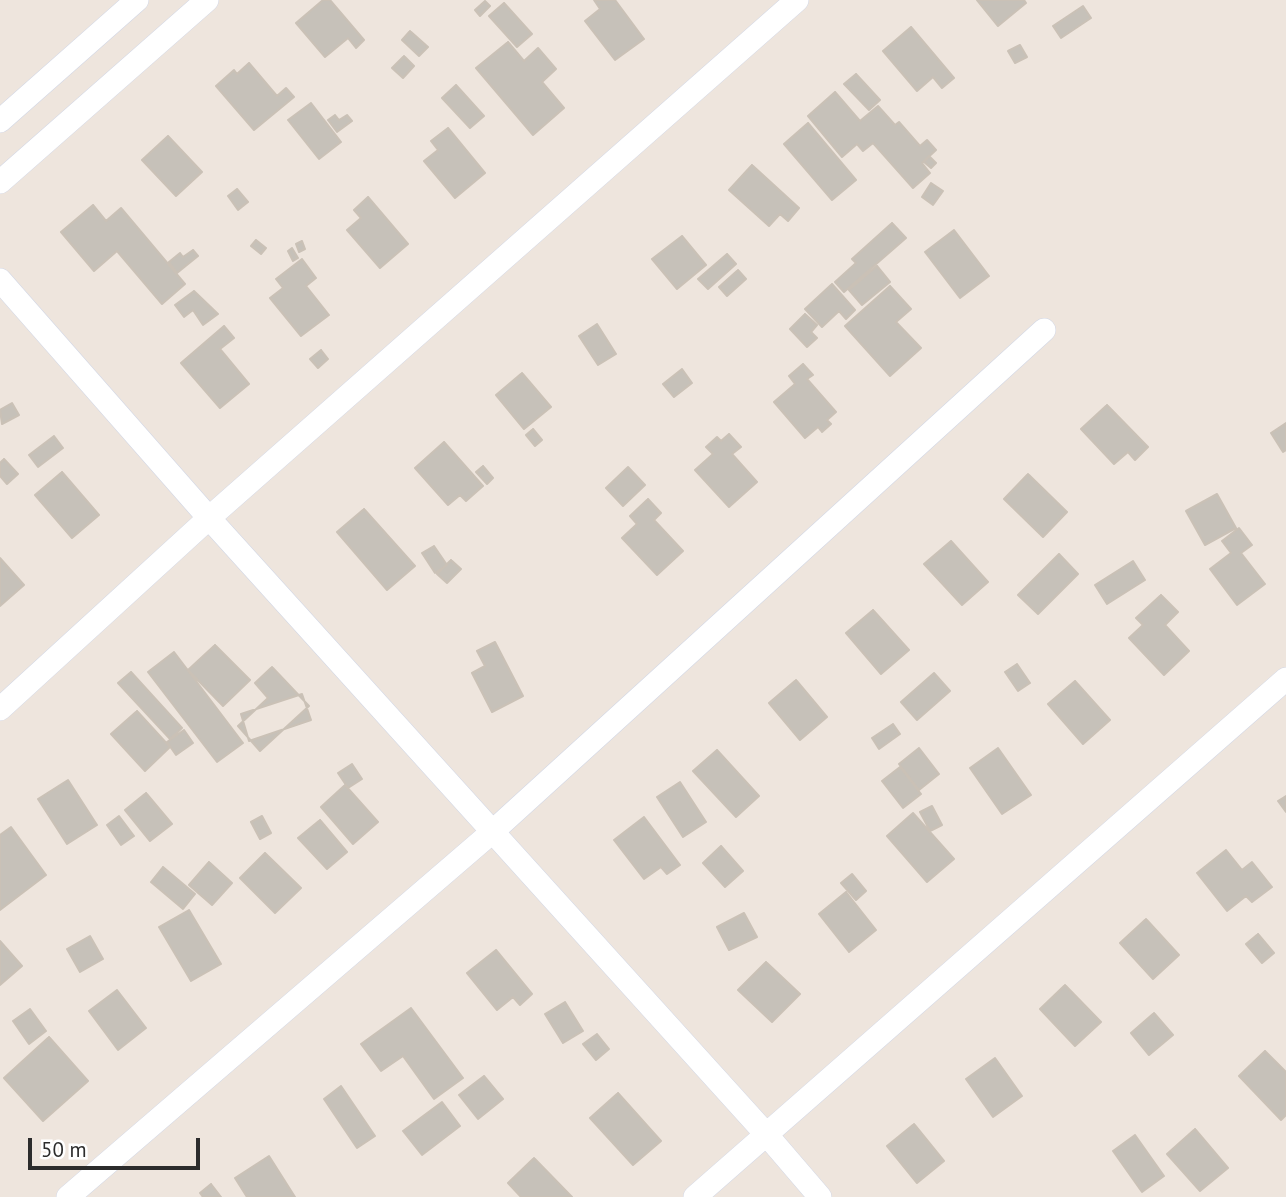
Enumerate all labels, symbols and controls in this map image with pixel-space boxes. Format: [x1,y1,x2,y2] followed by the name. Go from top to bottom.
[32,1124,203,1168] scale bar
[41,1136,87,1163] text: 50 m

